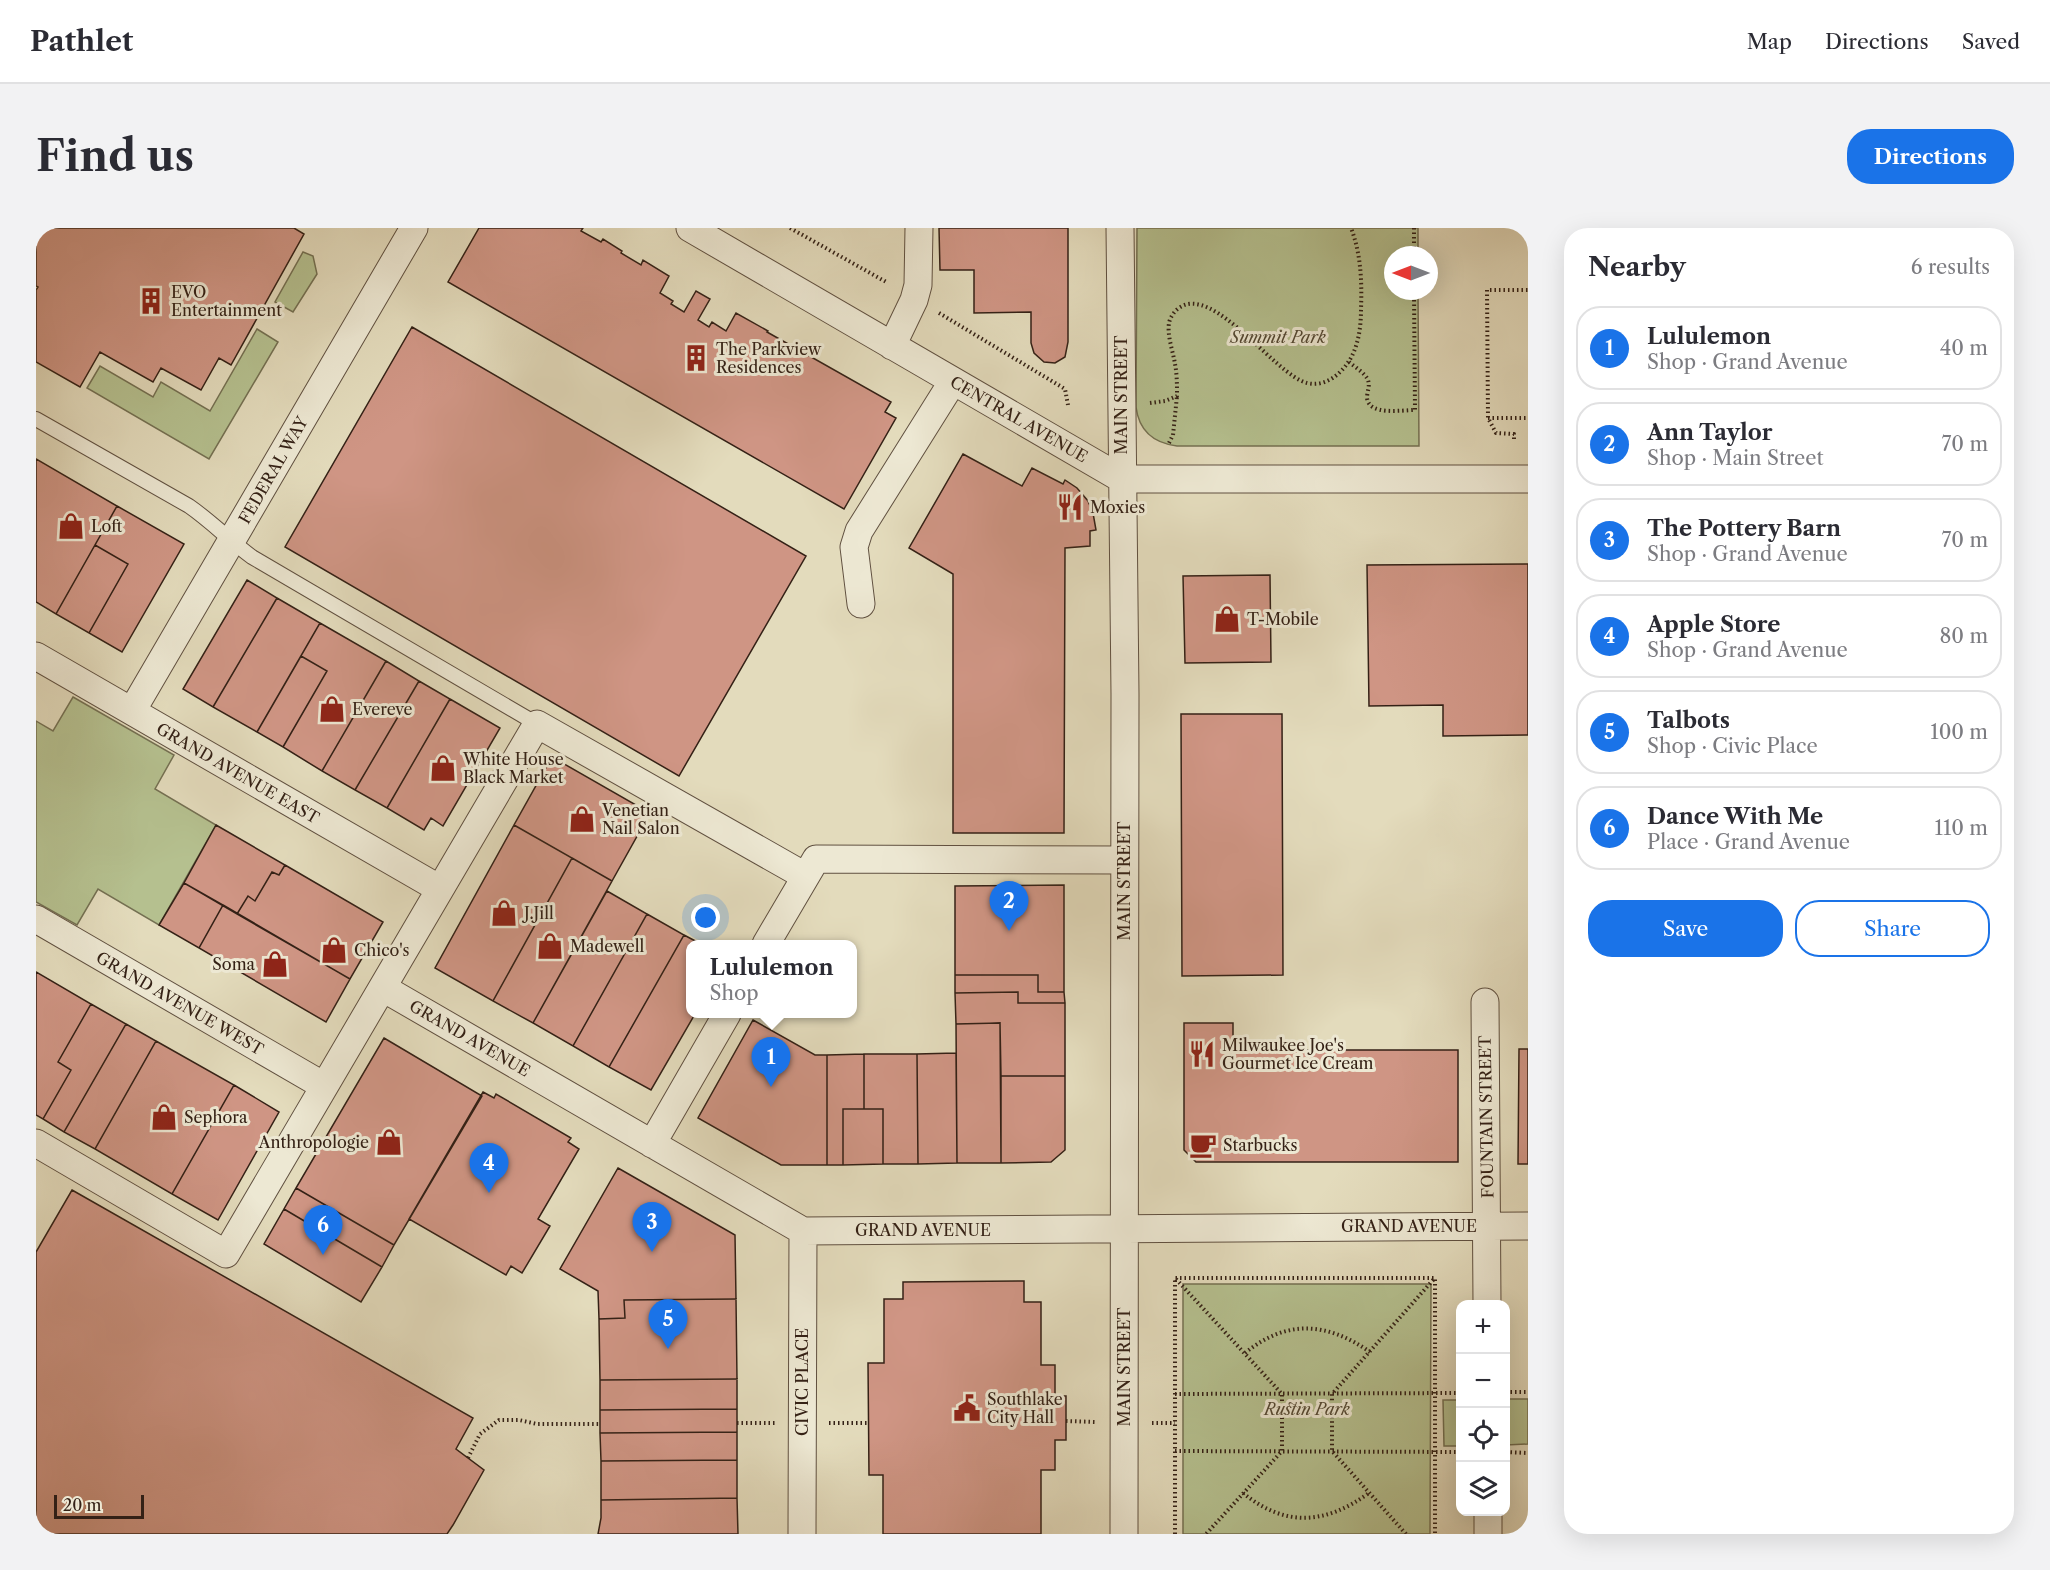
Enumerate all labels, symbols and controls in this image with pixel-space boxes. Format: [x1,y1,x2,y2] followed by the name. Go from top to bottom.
[30,24,133,58] text: Pathlet
[1747,29,1792,54] text: Map
[1825,29,1929,54] text: Directions
[1962,29,2020,54] text: Saved
[1847,129,2014,184] button: Directions
[36,130,194,182] text: Find us
[1384,246,1438,300] north arrow
[1588,251,1686,283] text: Nearby
[1911,255,1990,279] text: 6 results
[171,282,282,320] place label: EVO Entertainment
[136,286,166,316] building icon: EVO Entertainment
[1647,323,1771,350] text: Lululemon
[1229,327,1326,347] park label: Summit Park
[1111,336,1131,454] street label: MAIN STREET
[1605,336,1614,360] text: 1
[1940,336,1988,360] text: 40 m
[716,339,822,377] place label: The Parkview Residences
[681,343,711,373] building icon: The Parkview Residences
[1647,350,1848,374] text: Shop · Grand Avenue
[947,371,1091,467] street label: CENTRAL AVENUE
[234,412,312,527] street label: FEDERAL WAY
[1647,419,1772,446] text: Ann Taylor
[1604,432,1615,456] text: 2
[1942,432,1988,456] text: 70 m
[1647,446,1824,470] text: Shop · Main Street
[1055,492,1085,522] restaurant icon: Moxies
[1090,497,1145,517] place label: Moxies
[56,511,86,541] shop icon: Loft
[1647,515,1841,542] text: The Pottery Barn
[91,516,122,536] place label: Loft
[1604,528,1615,552] text: 3
[1942,528,1988,552] text: 70 m
[1647,542,1848,566] text: Shop · Grand Avenue
[1212,604,1242,634] shop icon: T-Mobile
[1247,609,1319,629] place label: T-Mobile
[1647,611,1780,638] text: Apple Store
[1604,624,1615,648] text: 4
[1940,624,1988,648] text: 80 m
[1647,638,1848,662] text: Shop · Grand Avenue
[317,694,347,724] shop icon: Evereve
[352,699,413,719] place label: Evereve
[1647,707,1730,734] text: Talbots
[153,718,323,828] street label: GRAND AVENUE EAST
[1604,720,1615,744] text: 5
[1930,720,1988,744] text: 100 m
[1647,734,1818,758] text: Shop · Civic Place
[462,749,564,787] place label: White House Black Market
[428,753,458,783] shop icon: White House Black Market
[601,800,680,838] place label: Venetian Nail Salon
[1647,803,1823,830] text: Dance With Me
[567,804,597,834] shop icon: Venetian Nail Salon
[1604,816,1615,840] text: 6
[1935,816,1988,840] text: 110 m
[1114,822,1134,940] street label: MAIN STREET
[1647,830,1850,854] text: Place · Grand Avenue
[990,882,1028,931] pin: 2
[489,898,519,928] shop icon: J.Jill
[1588,900,1783,957] button: Save
[1795,900,1990,957] button: Share
[521,903,554,923] place label: J.Jill
[691,903,720,932] your location
[535,931,565,961] shop icon: Madewell
[319,935,349,965] shop icon: Chico's
[570,936,644,956] place label: Madewell
[354,940,410,960] place label: Chico's
[686,940,857,1018] popup
[93,947,267,1059] street label: GRAND AVENUE WEST
[260,949,290,979] shop icon: Soma
[212,954,256,974] place label: Soma
[709,954,834,981] text: Lululemon
[709,981,759,1005] text: Shop
[406,995,534,1081] street label: GRAND AVENUE
[1222,1035,1374,1073] place label: Milwaukee Joe's Gourmet Ice Cream
[1475,1036,1497,1198] street label: FOUNTAIN STREET
[752,1038,790,1087] pin: 1
[1187,1039,1217,1069] restaurant icon: Milwaukee Joe's Gourmet Ice Cream
[149,1102,179,1132] shop icon: Sephora
[184,1107,248,1127] place label: Sephora
[374,1127,404,1157] shop icon: Anthropologie
[1188,1130,1218,1160] cafe icon: Starbucks
[258,1132,369,1152] place label: Anthropologie
[1223,1135,1298,1155] place label: Starbucks
[470,1144,508,1193] pin: 4
[632,1202,672,1252] pin: 3
[304,1206,342,1255] pin: 6
[1341,1216,1477,1236] street label: GRAND AVENUE
[855,1220,991,1240] street label: GRAND AVENUE
[648,1300,688,1349] pin: 5
[1456,1300,1510,1516] map controls
[1456,1300,1510,1354] button: +
[1114,1308,1134,1426] street label: MAIN STREET
[792,1328,812,1436] street label: CIVIC PLACE
[1456,1354,1510,1408] button: −
[987,1389,1063,1427] place label: Southlake City Hall
[952,1393,982,1423] public building icon: Southlake City Hall
[1262,1399,1350,1419] park label: Rustin Park
[1456,1408,1510,1462] button: locate
[1456,1462,1510,1516] button: layers
[54,1492,144,1520] scale bar
[63,1495,102,1515] text: 20 m

